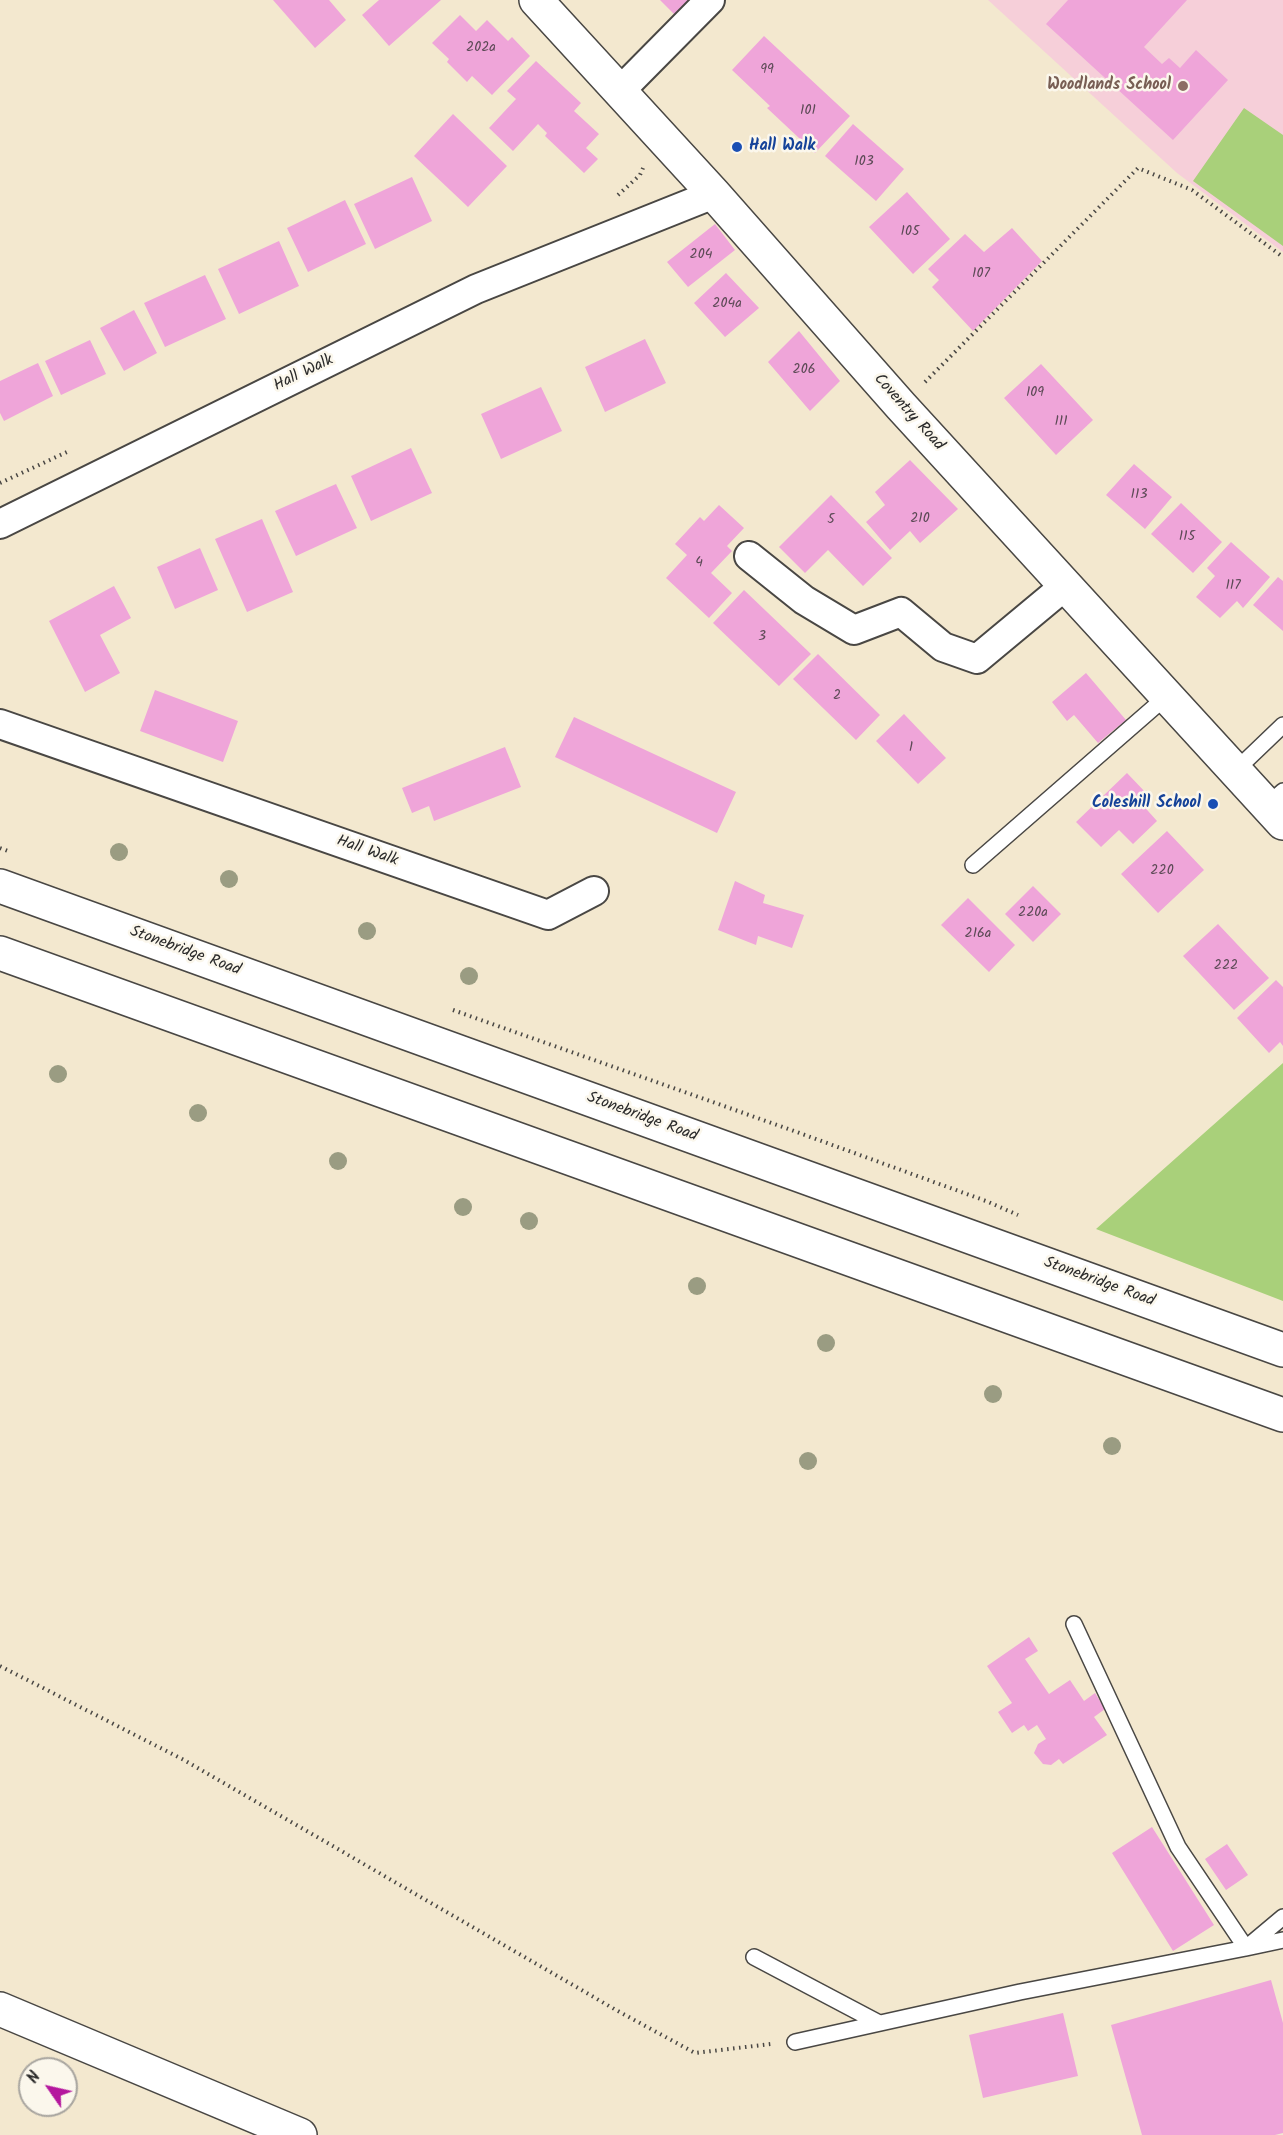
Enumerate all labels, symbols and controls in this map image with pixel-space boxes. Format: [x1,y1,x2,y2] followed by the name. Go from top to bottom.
[466,41,496,57] house number: 202a
[760,63,774,79] house number: 99
[1047,76,1171,96] place label: Woodlands School
[1176,79,1190,93] marker: Woodlands School
[800,104,816,120] house number: 101
[749,137,815,157] place label: Hall Walk
[730,140,744,154] marker: Hall Walk
[854,155,874,171] house number: 103
[901,225,919,241] house number: 105
[690,248,712,264] house number: 204
[972,267,990,283] house number: 107
[712,297,742,313] house number: 204a
[271,351,337,397] street label: Hall Walk
[793,363,815,379] house number: 206
[868,371,948,455] street label: Coventry Road
[1026,386,1044,402] house number: 109
[1054,415,1068,431] house number: 111
[1131,488,1147,504] house number: 113
[910,512,930,528] house number: 210
[827,513,835,529] house number: 5
[1179,530,1195,546] house number: 115
[695,556,703,572] house number: 4
[1225,579,1241,595] house number: 117
[758,630,766,646] house number: 3
[833,689,841,705] house number: 2
[909,741,913,757] house number: 1
[1092,794,1201,814] place label: Coleshill School
[1206,797,1220,811] marker: Coleshill School
[334,833,400,871] street label: Hall Walk
[1150,864,1174,880] house number: 220
[1018,906,1048,922] house number: 220a
[127,923,243,981] street label: Stonebridge Road
[965,927,991,943] house number: 216a
[1214,959,1238,975] house number: 222
[584,1089,700,1147] street label: Stonebridge Road
[1041,1254,1157,1312] street label: Stonebridge Road
[18,2057,78,2117] north arrow
[21,2067,48,2089] text: N

